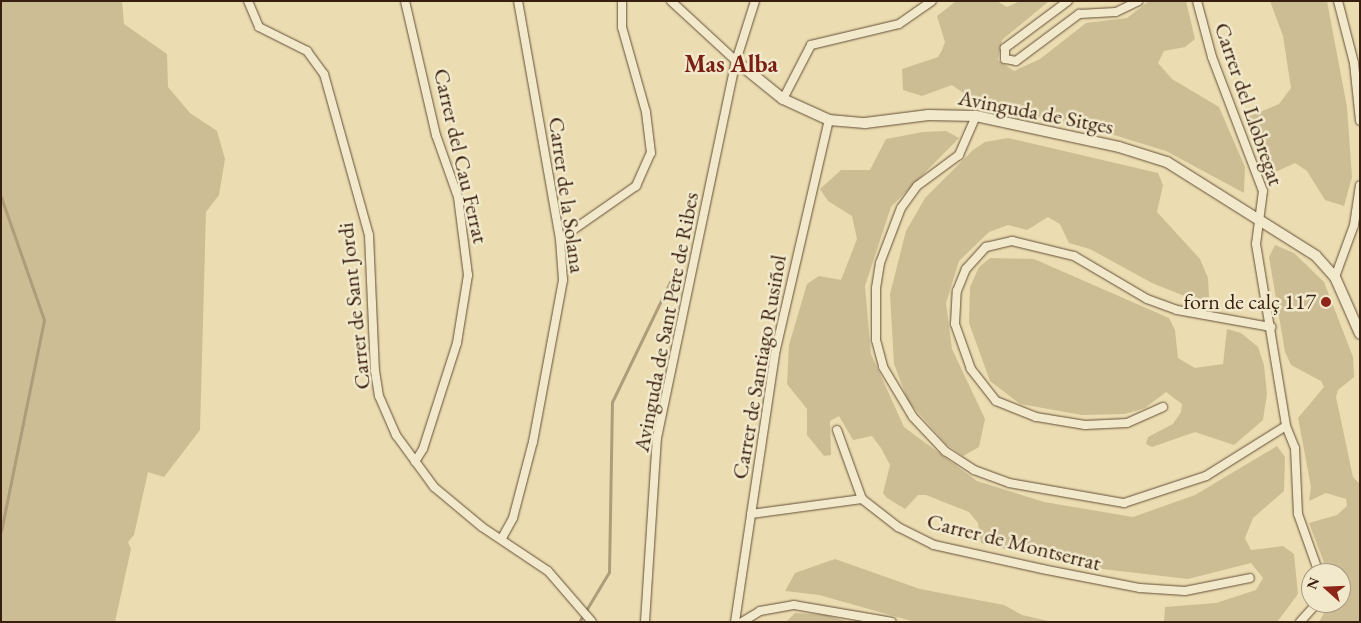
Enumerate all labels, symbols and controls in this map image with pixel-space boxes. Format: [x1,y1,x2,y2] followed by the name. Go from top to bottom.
[1209,19,1289,189] street label: Carrer del Llobregat
[684,50,778,78] district label: Mas Alba
[428,66,494,246] street label: Carrer del Cau Ferrat
[956,84,1116,140] street label: Avinguda de Sitges
[543,115,591,275] street label: Carrer de la Solana
[628,190,704,454] street label: Avinguda de Sant Pere de Ribes
[332,221,376,391] street label: Carrer de Sant Jordi
[726,253,792,481] street label: Carrer de Santiago Rusiñol
[1183,289,1316,315] place label: forn de calç 117
[1320,296,1332,308] marker: forn de calç 117
[924,508,1104,576] street label: Carrer de Montserrat
[1301,563,1351,613] north arrow
[1302,575,1323,592] text: N

